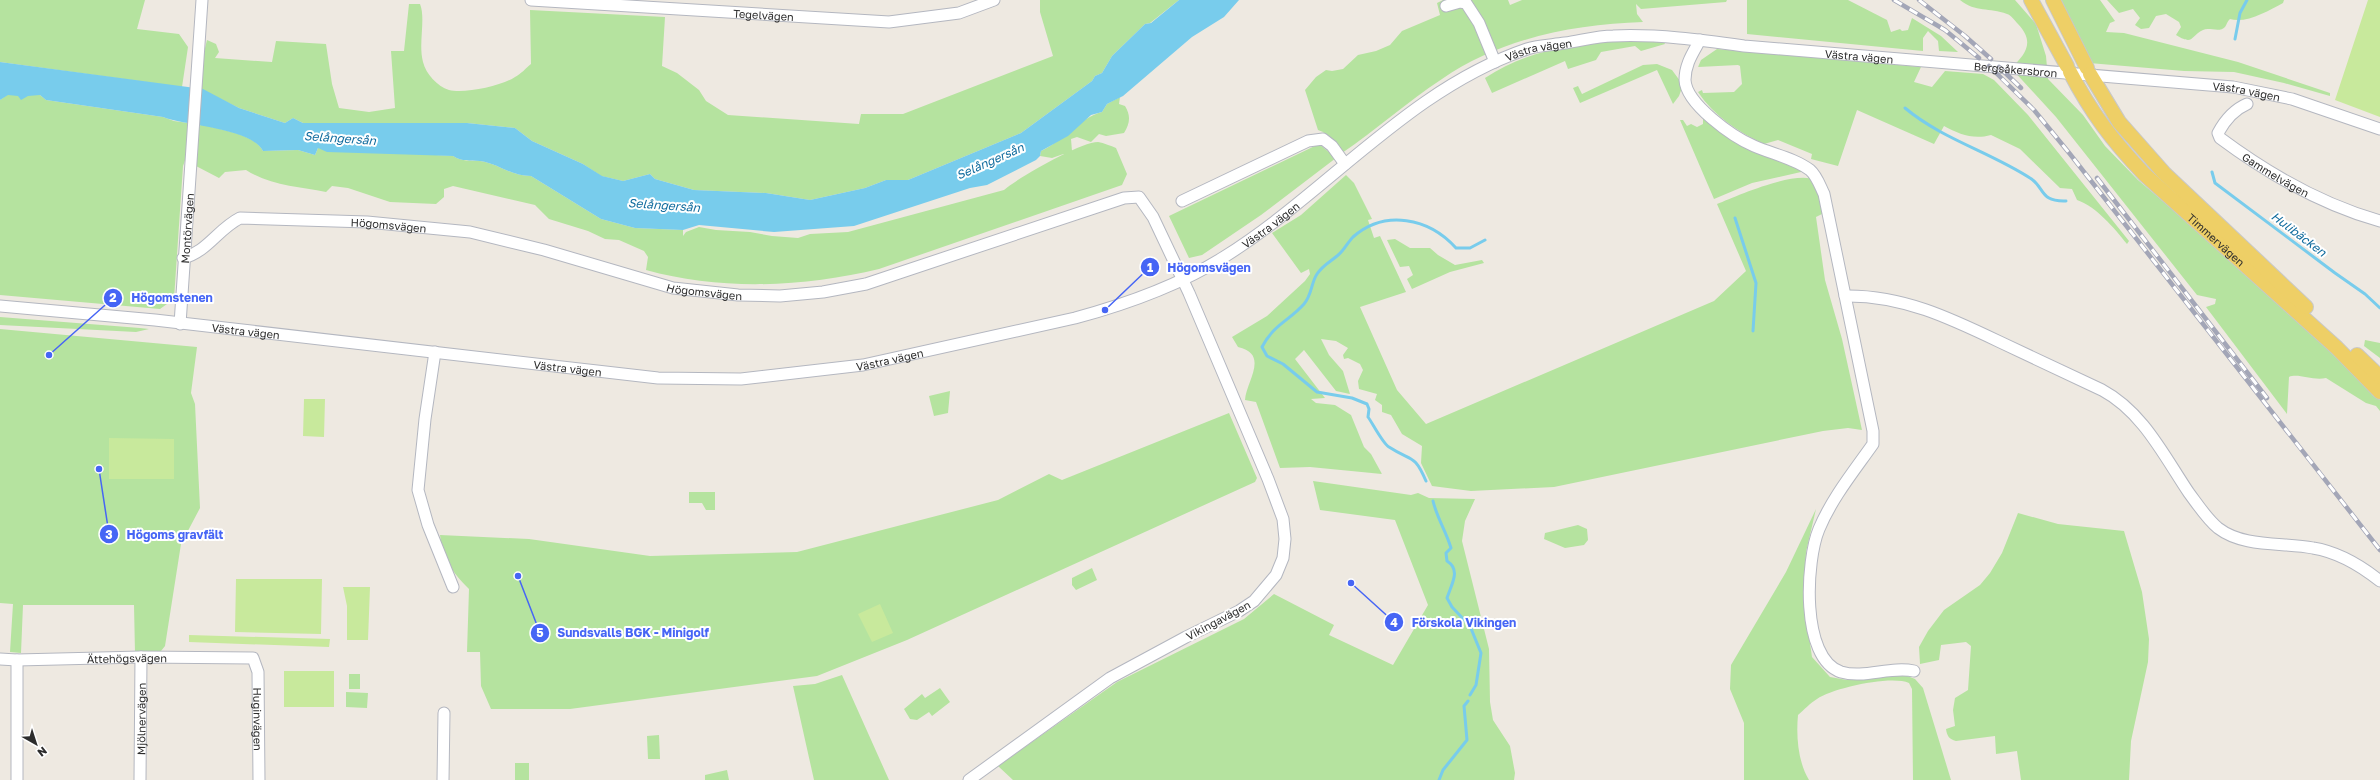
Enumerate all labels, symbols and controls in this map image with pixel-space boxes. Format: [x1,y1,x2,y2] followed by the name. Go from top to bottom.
[733,6,794,23] street label: Tegelvägen
[1503,36,1573,63] street label: Västra vägen
[1824,46,1894,65] street label: Västra vägen
[1973,59,2058,79] street label: Bergsåkersbron
[2212,79,2281,103] street label: Västra vägen
[303,128,377,148] water label: Selångersån
[954,139,1027,183] water label: Selångersån
[2240,149,2312,199] street label: Gammelvägen
[178,193,195,264] street label: Montörvägen
[627,195,701,215] water label: Selångersån
[1239,199,1301,250] street label: Västra vägen
[2269,208,2330,260] water label: Hulibäcken
[2185,210,2248,268] street label: Timmervägen
[350,215,427,234] street label: Högomsvägen
[1140,255,1259,279] callout: Högomsvägen
[1147,260,1153,275] text: 1
[1167,260,1251,275] text: Högomsvägen
[665,280,742,302] street label: Högomsvägen
[103,286,221,310] callout: Högomstenen
[109,290,117,305] text: 2
[131,290,213,305] text: Högomstenen
[211,320,281,341] street label: Västra vägen
[855,345,924,372] street label: Västra vägen
[533,357,602,378] street label: Västra vägen
[99,522,232,546] callout: Högoms gravfält
[105,527,113,542] text: 3
[127,527,224,542] text: Högoms gravfält
[1184,598,1252,642] street label: Vikingavägen
[1384,610,1524,634] callout: Förskola Vikingen
[1390,615,1398,630] text: 4
[1412,615,1516,630] text: Förskola Vikingen
[530,621,717,645] callout: Sundsvalls BGK - Minigolf
[536,625,544,640] text: 5
[557,625,709,640] text: Sundsvalls BGK - Minigolf
[87,650,167,665] street label: Ättehögsvägen
[134,683,147,755] street label: Mjölnervägen
[252,687,265,751] street label: Huginvägen
[16,724,56,764] north arrow
[35,744,50,760] text: N

